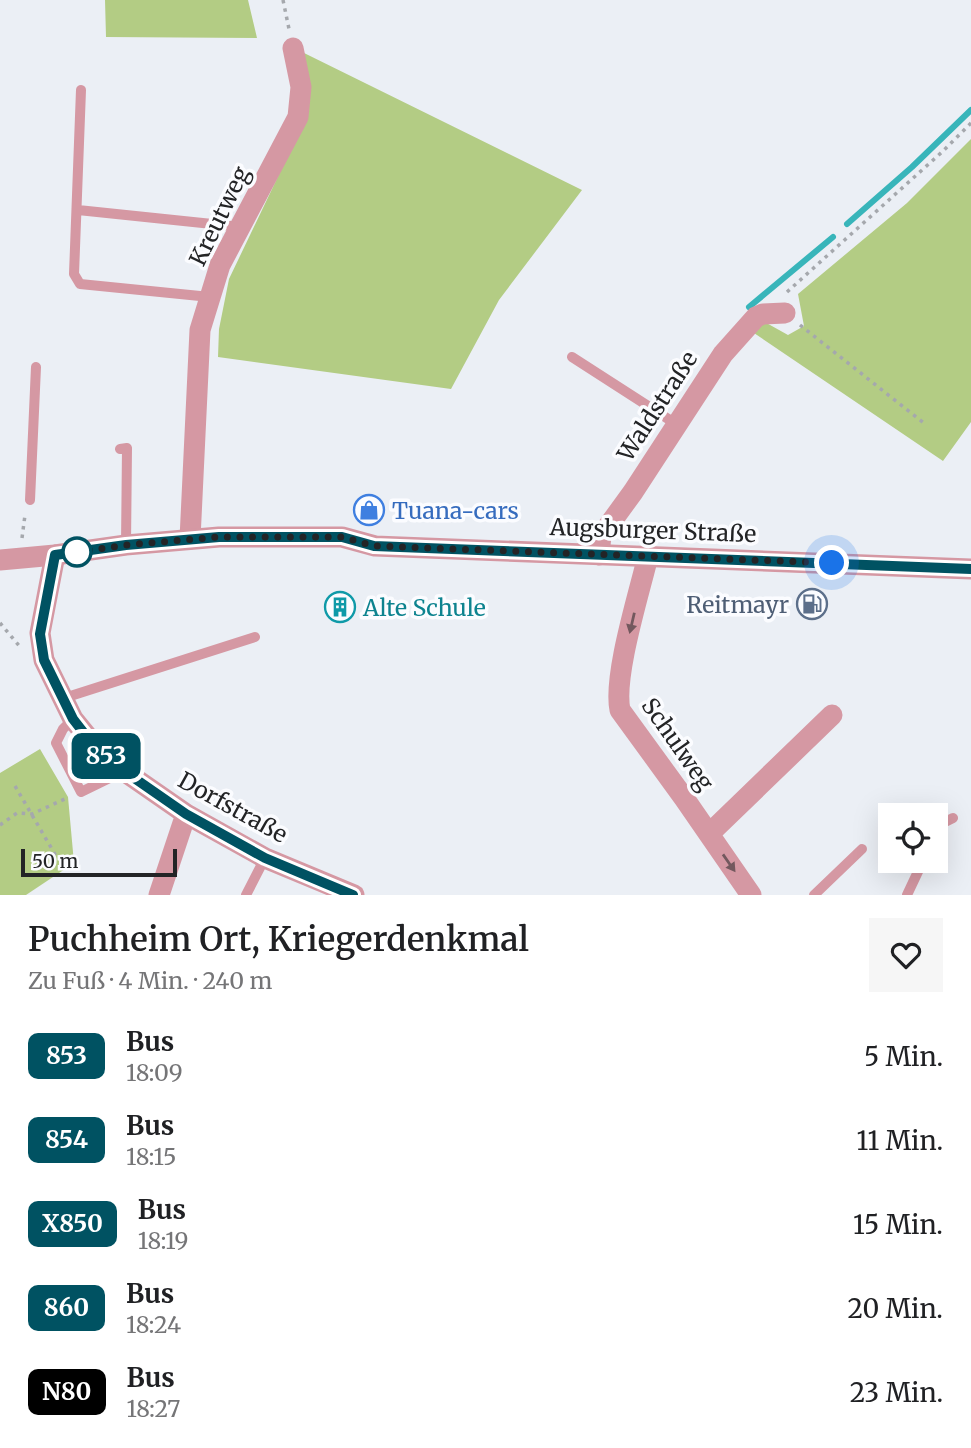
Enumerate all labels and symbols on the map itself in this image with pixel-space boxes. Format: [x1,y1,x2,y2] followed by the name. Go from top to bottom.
[182,161,256,270] street label: Kreutweg
[610,345,703,467] street label: Waldstraße
[352,493,386,527] shop icon: Tuana-cars
[392,496,519,525] place label: Tuana-cars
[548,512,757,548] street label: Augsburger Straße
[62,537,92,567] unlabelled marker
[814,545,849,580] your location
[795,587,829,621] fuel station icon: Reitmayr
[323,590,357,624] building icon: Alte Schule
[686,590,789,619] place label: Reitmayr
[362,593,486,622] place label: Alte Schule
[626,612,637,634] one-way arrow
[636,692,720,796] street label: Schulweg
[66,733,146,779] line badge: 853
[173,765,293,849] street label: Dorfstraße
[21,846,177,878] scale bar
[721,854,735,872] one-way arrow

